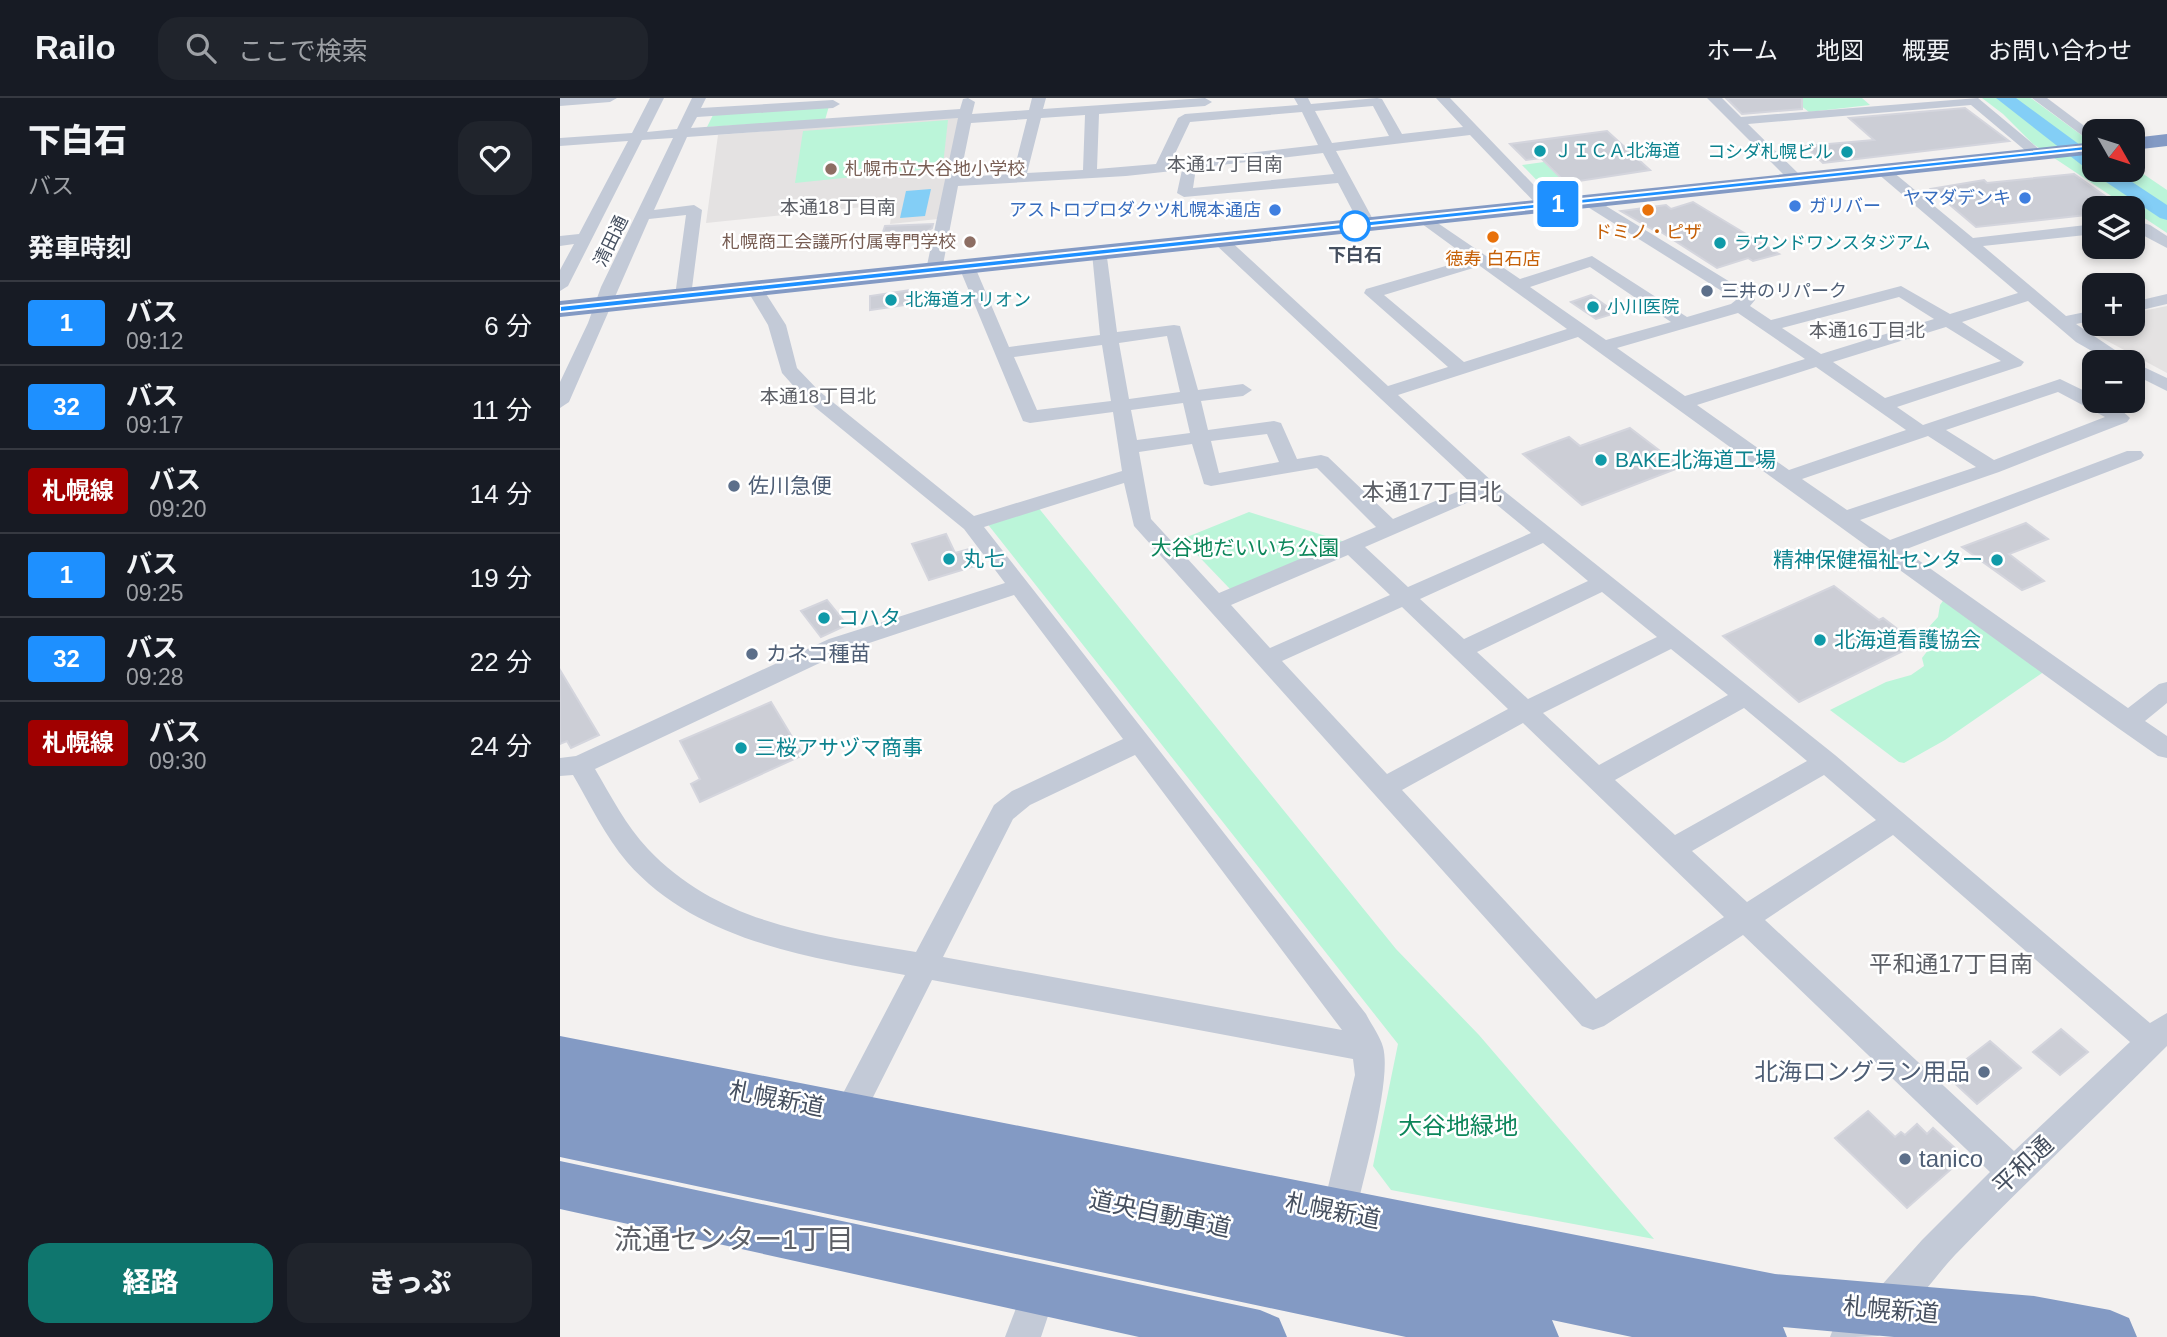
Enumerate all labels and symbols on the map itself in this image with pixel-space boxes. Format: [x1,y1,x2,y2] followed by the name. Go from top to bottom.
[2082,119,2146,182] north arrow
[1554,141,1680,161] place label: ＪＩＣＡ北海道
[1707,142,1833,162] place label: コシダ札幌ビル
[1532,143,1548,159] marker: ＪＩＣＡ北海道
[1839,144,1855,160] marker: コシダ札幌ビル
[1167,154,1283,175] district label: 本通17丁目南
[845,159,1025,179] place label: 札幌市立大谷地小学校
[823,161,839,177] marker: 札幌市立大谷地小学校
[1535,181,1581,227] line badge: 1
[1903,188,2011,208] place label: ヤマダデンキ
[2017,190,2033,206] marker: ヤマダデンキ
[1809,196,1881,216] place label: ガリバー
[780,197,896,218] district label: 本通18丁目南
[1787,198,1803,214] marker: ガリバー
[1009,200,1261,220] place label: アストロプロダクツ札幌本通店
[1267,202,1283,218] marker: アストロプロダクツ札幌本通店
[1640,202,1656,218] marker: ドミノ・ピザ
[1340,211,1370,241] marker: 下白石
[590,212,632,270] street label: 清田通
[1594,222,1702,242] place label: ドミノ・ピザ
[1485,229,1501,245] marker: 徳寿 白石店
[722,232,956,252] place label: 札幌商工会議所付属専門学校
[1734,233,1930,253] place label: ラウンドワンスタジアム
[962,234,978,250] marker: 札幌商工会議所付属専門学校
[1712,235,1728,251] marker: ラウンドワンスタジアム
[1328,245,1382,265] place label: 下白石
[1445,249,1541,269] place label: 徳寿 白石店
[1721,281,1847,301] place label: 三井のリパーク
[1699,283,1715,299] marker: 三井のリパーク
[905,290,1031,310] place label: 北海道オリオン
[883,292,899,308] marker: 北海道オリオン
[1607,297,1679,317] place label: 小川医院
[1585,299,1601,315] marker: 小川医院
[1809,320,1925,341] district label: 本通16丁目北
[760,386,876,407] district label: 本通18丁目北
[1615,448,1776,471] place label: BAKE北海道工場
[1593,452,1609,468] marker: BAKE北海道工場
[748,474,832,497] place label: 佐川急便
[726,478,742,494] marker: 佐川急便
[1362,479,1502,505] district label: 本通17丁目北
[1151,536,1340,559] park label: 大谷地だいいち公園
[963,547,1005,570] place label: 丸七
[1773,548,1983,571] place label: 精神保健福祉センター
[941,551,957,567] marker: 丸七
[1989,552,2005,568] marker: 精神保健福祉センター
[838,606,901,629] place label: コハタ
[816,610,832,626] marker: コハタ
[1834,628,1981,651] place label: 北海道看護協会
[1812,632,1828,648] marker: 北海道看護協会
[766,642,871,665] place label: カネコ種苗
[744,646,760,662] marker: カネコ種苗
[755,736,923,759] place label: 三桜アサヅマ商事
[733,740,749,756] marker: 三桜アサヅマ商事
[1869,951,2033,977] district label: 平和通17丁目南
[1754,1058,1970,1085] place label: 北海ロングラン用品
[1976,1064,1992,1080] marker: 北海ロングラン用品
[727,1076,827,1121] street label: 札幌新道
[1398,1112,1518,1139] park label: 大谷地緑地
[1987,1130,2058,1199] street label: 平和通
[1919,1145,1983,1172] place label: tanico
[1897,1151,1913,1167] marker: tanico
[1087,1185,1233,1242] street label: 道央自動車道
[1283,1188,1383,1233] street label: 札幌新道
[614,1224,854,1255] district label: 流通センター1丁目
[1842,1292,1940,1327] street label: 札幌新道

